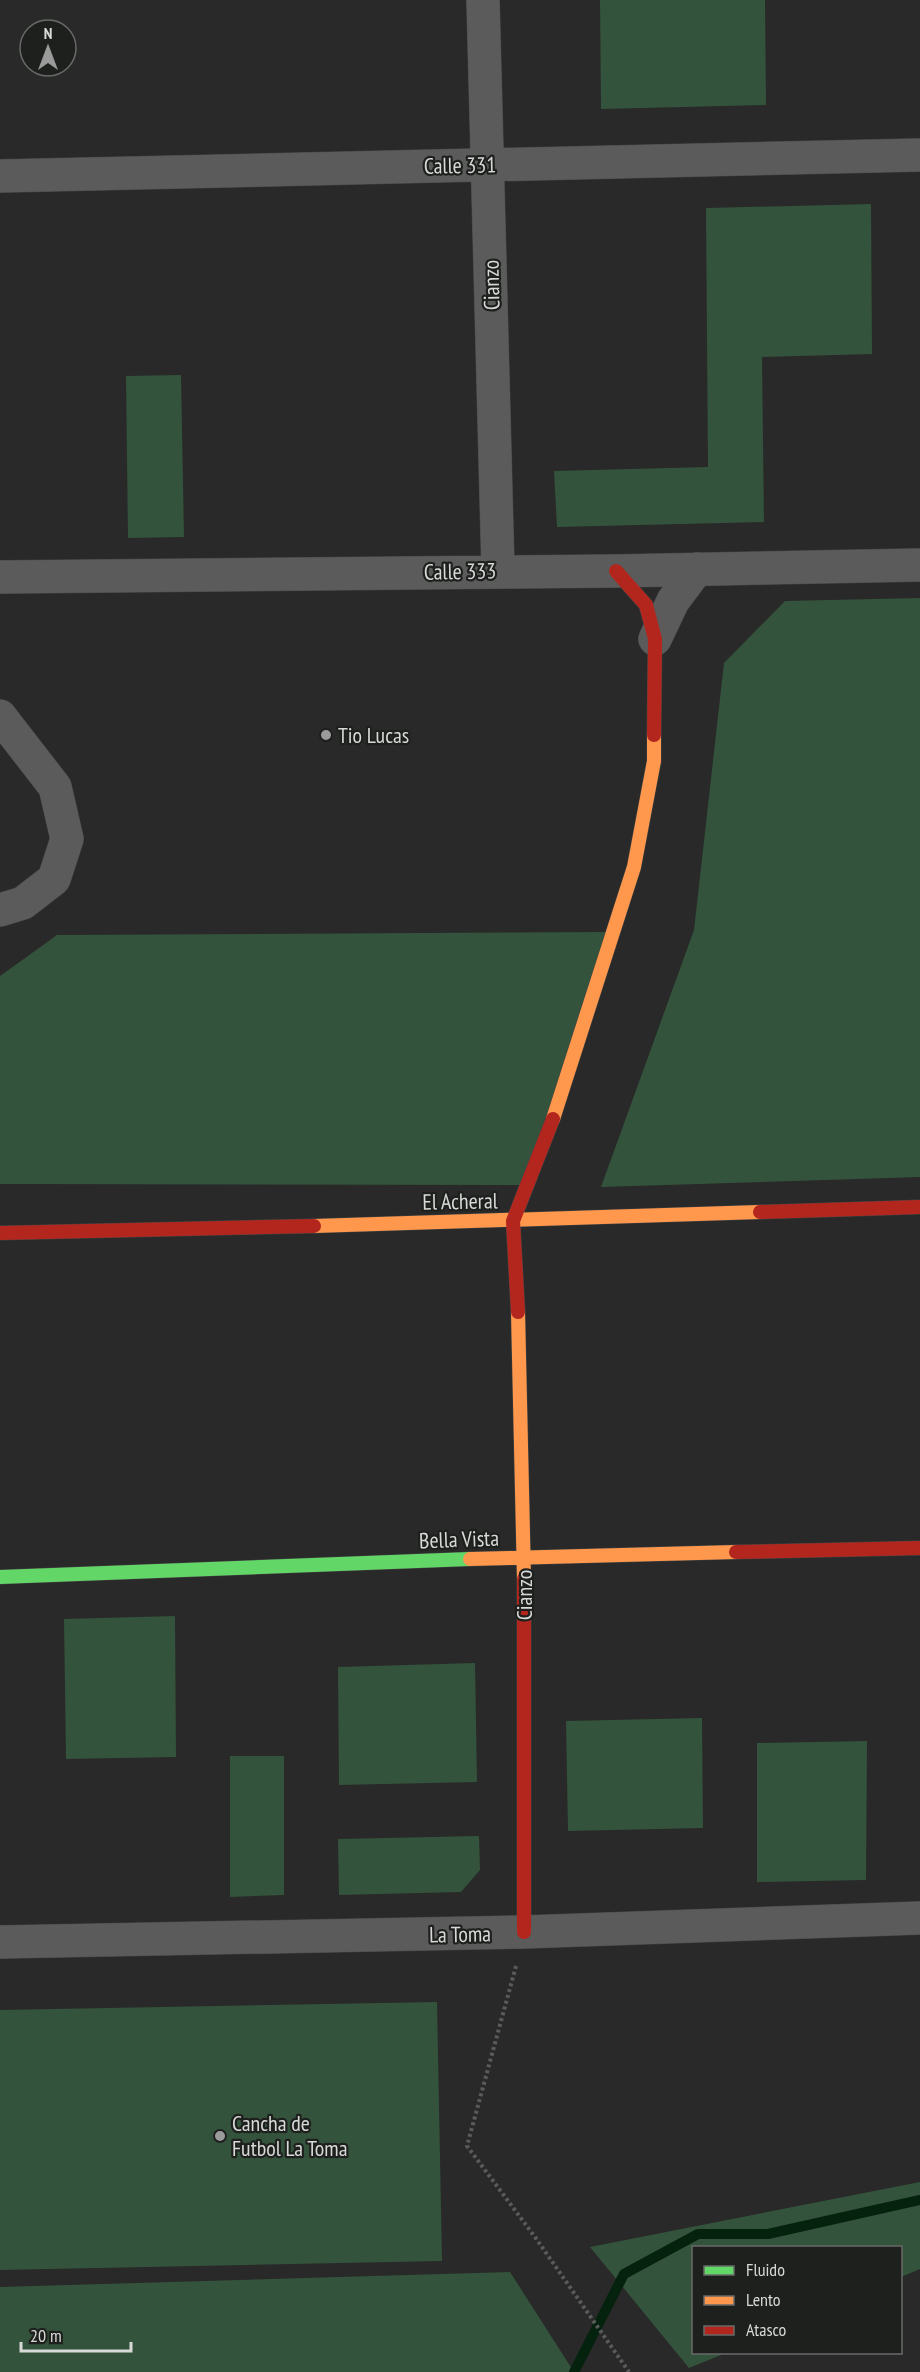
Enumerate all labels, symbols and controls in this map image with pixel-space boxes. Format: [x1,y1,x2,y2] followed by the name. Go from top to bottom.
[18,18,78,78] north arrow
[44,23,52,43] text: N
[424,150,496,180] street label: Calle 331
[477,260,505,310] street label: Cianzo
[424,556,496,586] street label: Calle 333
[338,721,409,749] place label: Tio Lucas
[319,728,333,742] marker: Tio Lucas
[422,1186,499,1216] street label: El Acheral
[419,1524,499,1554] street label: Bella Vista
[510,1570,538,1620] street label: Cianzo
[429,1919,491,1949] street label: La Toma
[232,2109,347,2162] place label: Cancha de Futbol La Toma
[213,2129,227,2143] marker: Cancha de Futbol La Toma
[692,2246,902,2354] legend
[746,2258,785,2281] text: Fluido
[746,2288,781,2311] text: Lento
[21,2315,130,2353] scale bar
[746,2318,787,2341] text: Atasco
[30,2324,62,2347] text: 20 m

